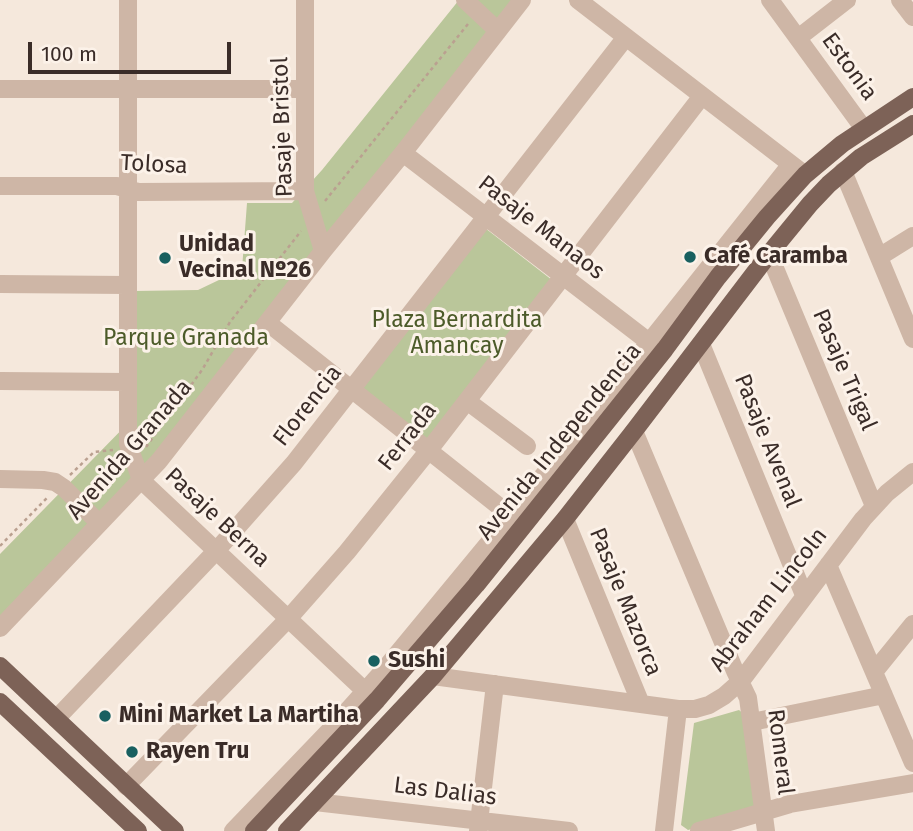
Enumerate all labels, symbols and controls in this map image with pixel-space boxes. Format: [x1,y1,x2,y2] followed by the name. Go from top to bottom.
[32,28,234,72] scale bar
[815,28,883,106] street label: Estonia
[41,41,97,67] text: 100 m
[267,56,299,198] street label: Pasaje Bristol
[120,149,188,181] street label: Tolosa
[472,170,610,286] street label: Pasaje Manaos
[179,231,311,285] place label: Unidad Vecinal Nº26
[704,243,848,271] place label: Café Caramba
[682,249,698,265] marker: Café Caramba
[157,250,173,266] marker: Unidad Vecinal Nº26
[806,305,882,435] street label: Pasaje Trigal
[371,307,543,361] park label: Plaza Bernardita Amancay
[103,325,269,353] park label: Parque Granada
[472,338,648,546] street label: Avenida Independencia
[268,360,348,452] street label: Florencia
[728,370,806,512] street label: Pasaje Avenal
[62,374,198,526] street label: Avenida Granada
[373,397,443,477] street label: Ferrada
[159,462,275,574] street label: Pasaje Berna
[704,523,834,677] street label: Abraham Lincoln
[583,524,667,680] street label: Pasaje Mazorca
[388,647,445,675] place label: Sushi
[366,653,382,669] marker: Sushi
[119,702,359,730] place label: Mini Market La Martiha
[761,707,799,797] street label: Romeral
[97,708,113,724] marker: Mini Market La Martiha
[146,738,249,766] place label: Rayen Tru
[124,744,140,760] marker: Rayen Tru
[392,772,498,812] street label: Las Dalias

